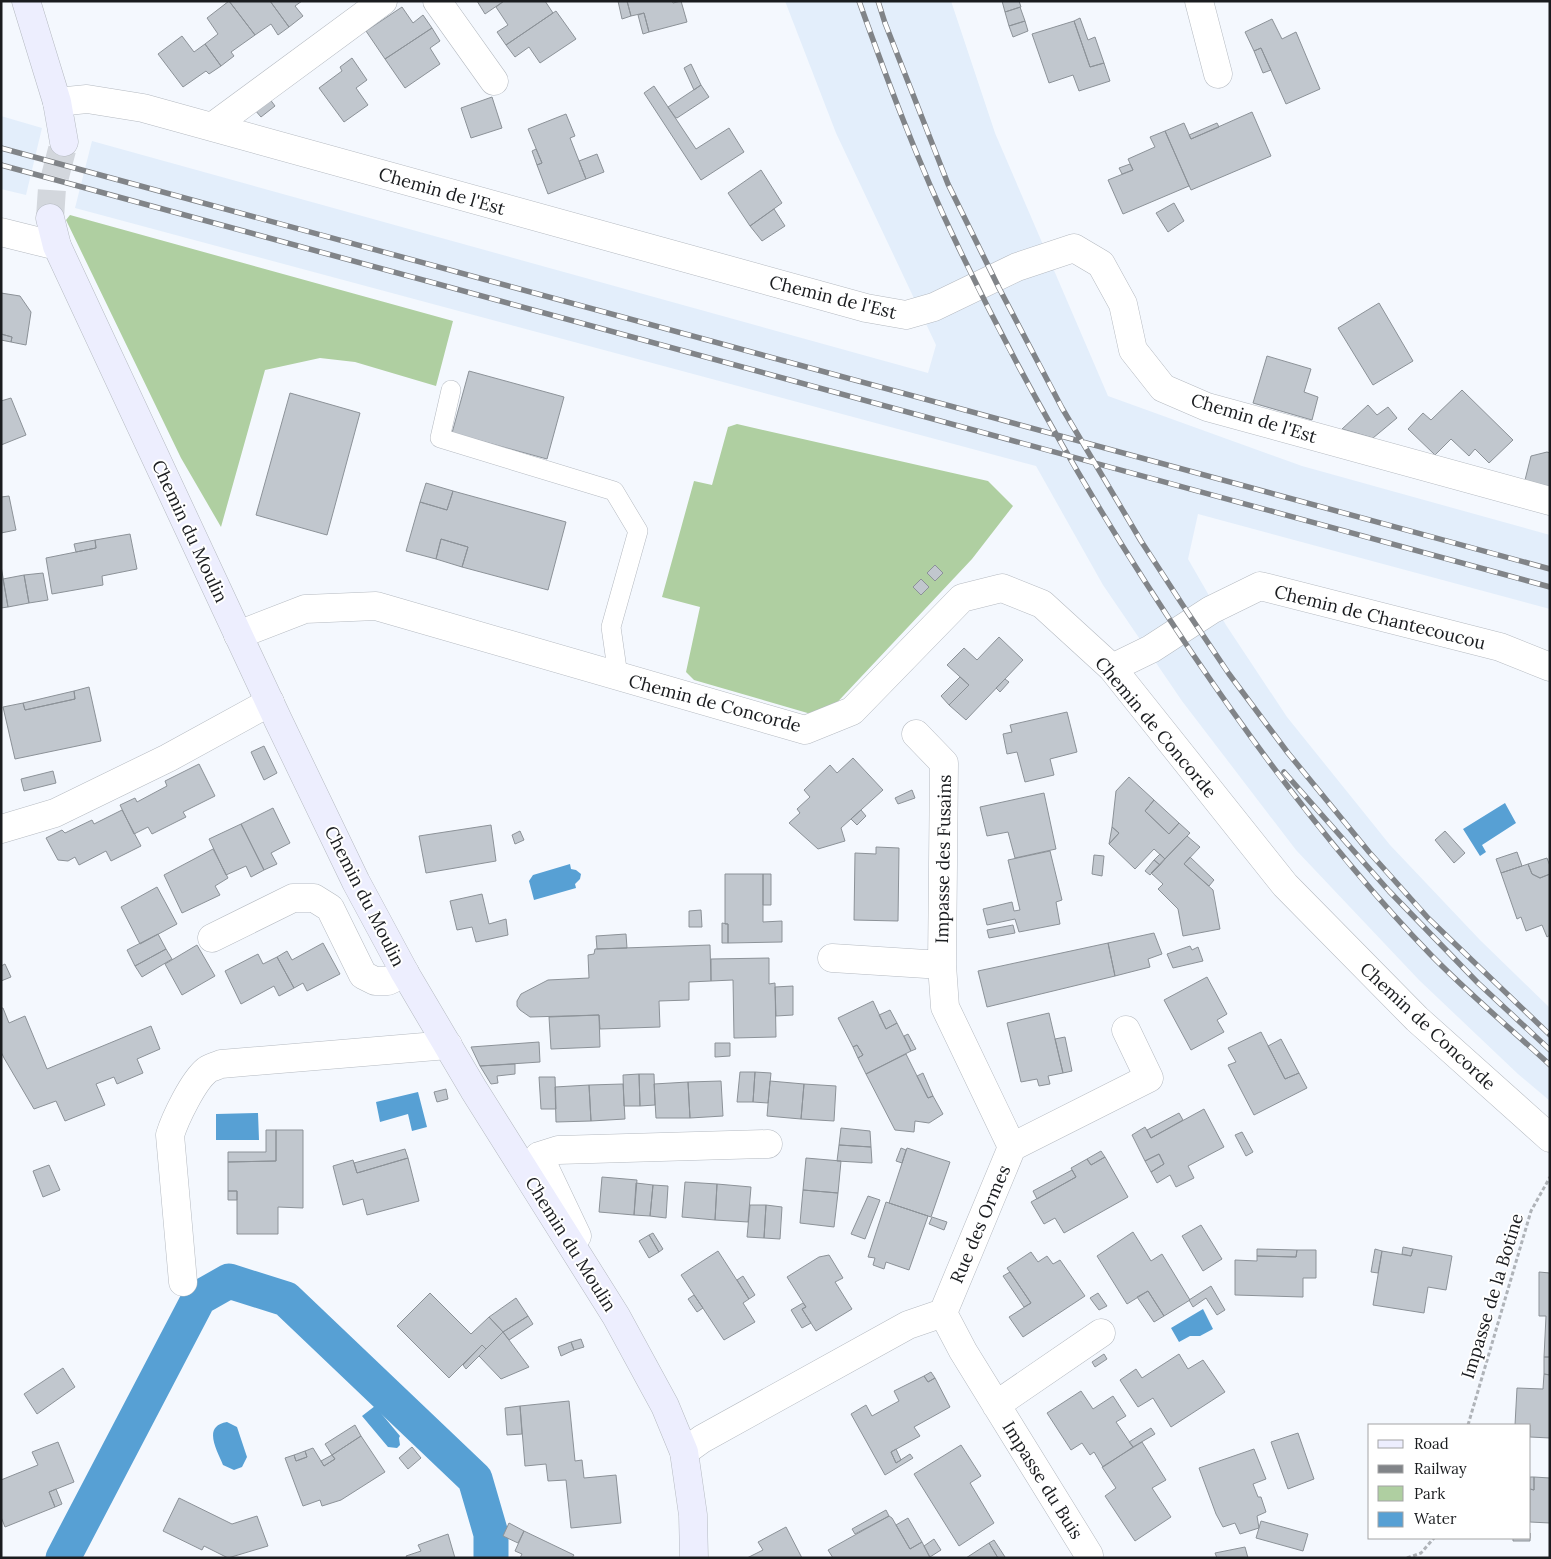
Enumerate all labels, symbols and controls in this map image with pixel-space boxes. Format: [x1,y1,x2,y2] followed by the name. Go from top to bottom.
[376,162,508,220] street label: Chemin de l'Est
[767,270,899,324] street label: Chemin de l'Est
[1188,388,1320,448] street label: Chemin de l'Est
[147,456,233,606] street label: Chemin du Moulin
[1272,580,1488,654] street label: Chemin de Chantecoucou
[1090,652,1222,803] street label: Chemin de Concorde
[626,669,804,737] street label: Chemin de Concorde
[930,774,956,944] street label: Impasse des Fusains
[320,822,410,970] street label: Chemin du Moulin
[1355,957,1501,1095] street label: Chemin de Concorde
[945,1161,1015,1287] street label: Rue des Ormes
[520,1172,622,1316] street label: Chemin du Moulin
[1456,1210,1528,1381] street label: Impasse de la Botine
[998,1417,1088,1543] street label: Impasse du Buis
[1368,1424,1531,1539] legend
[1414,1434,1449,1453] text: Road
[1414,1459,1467,1478] text: Railway
[1414,1484,1445,1503] text: Park
[1414,1509,1457,1528] text: Water

